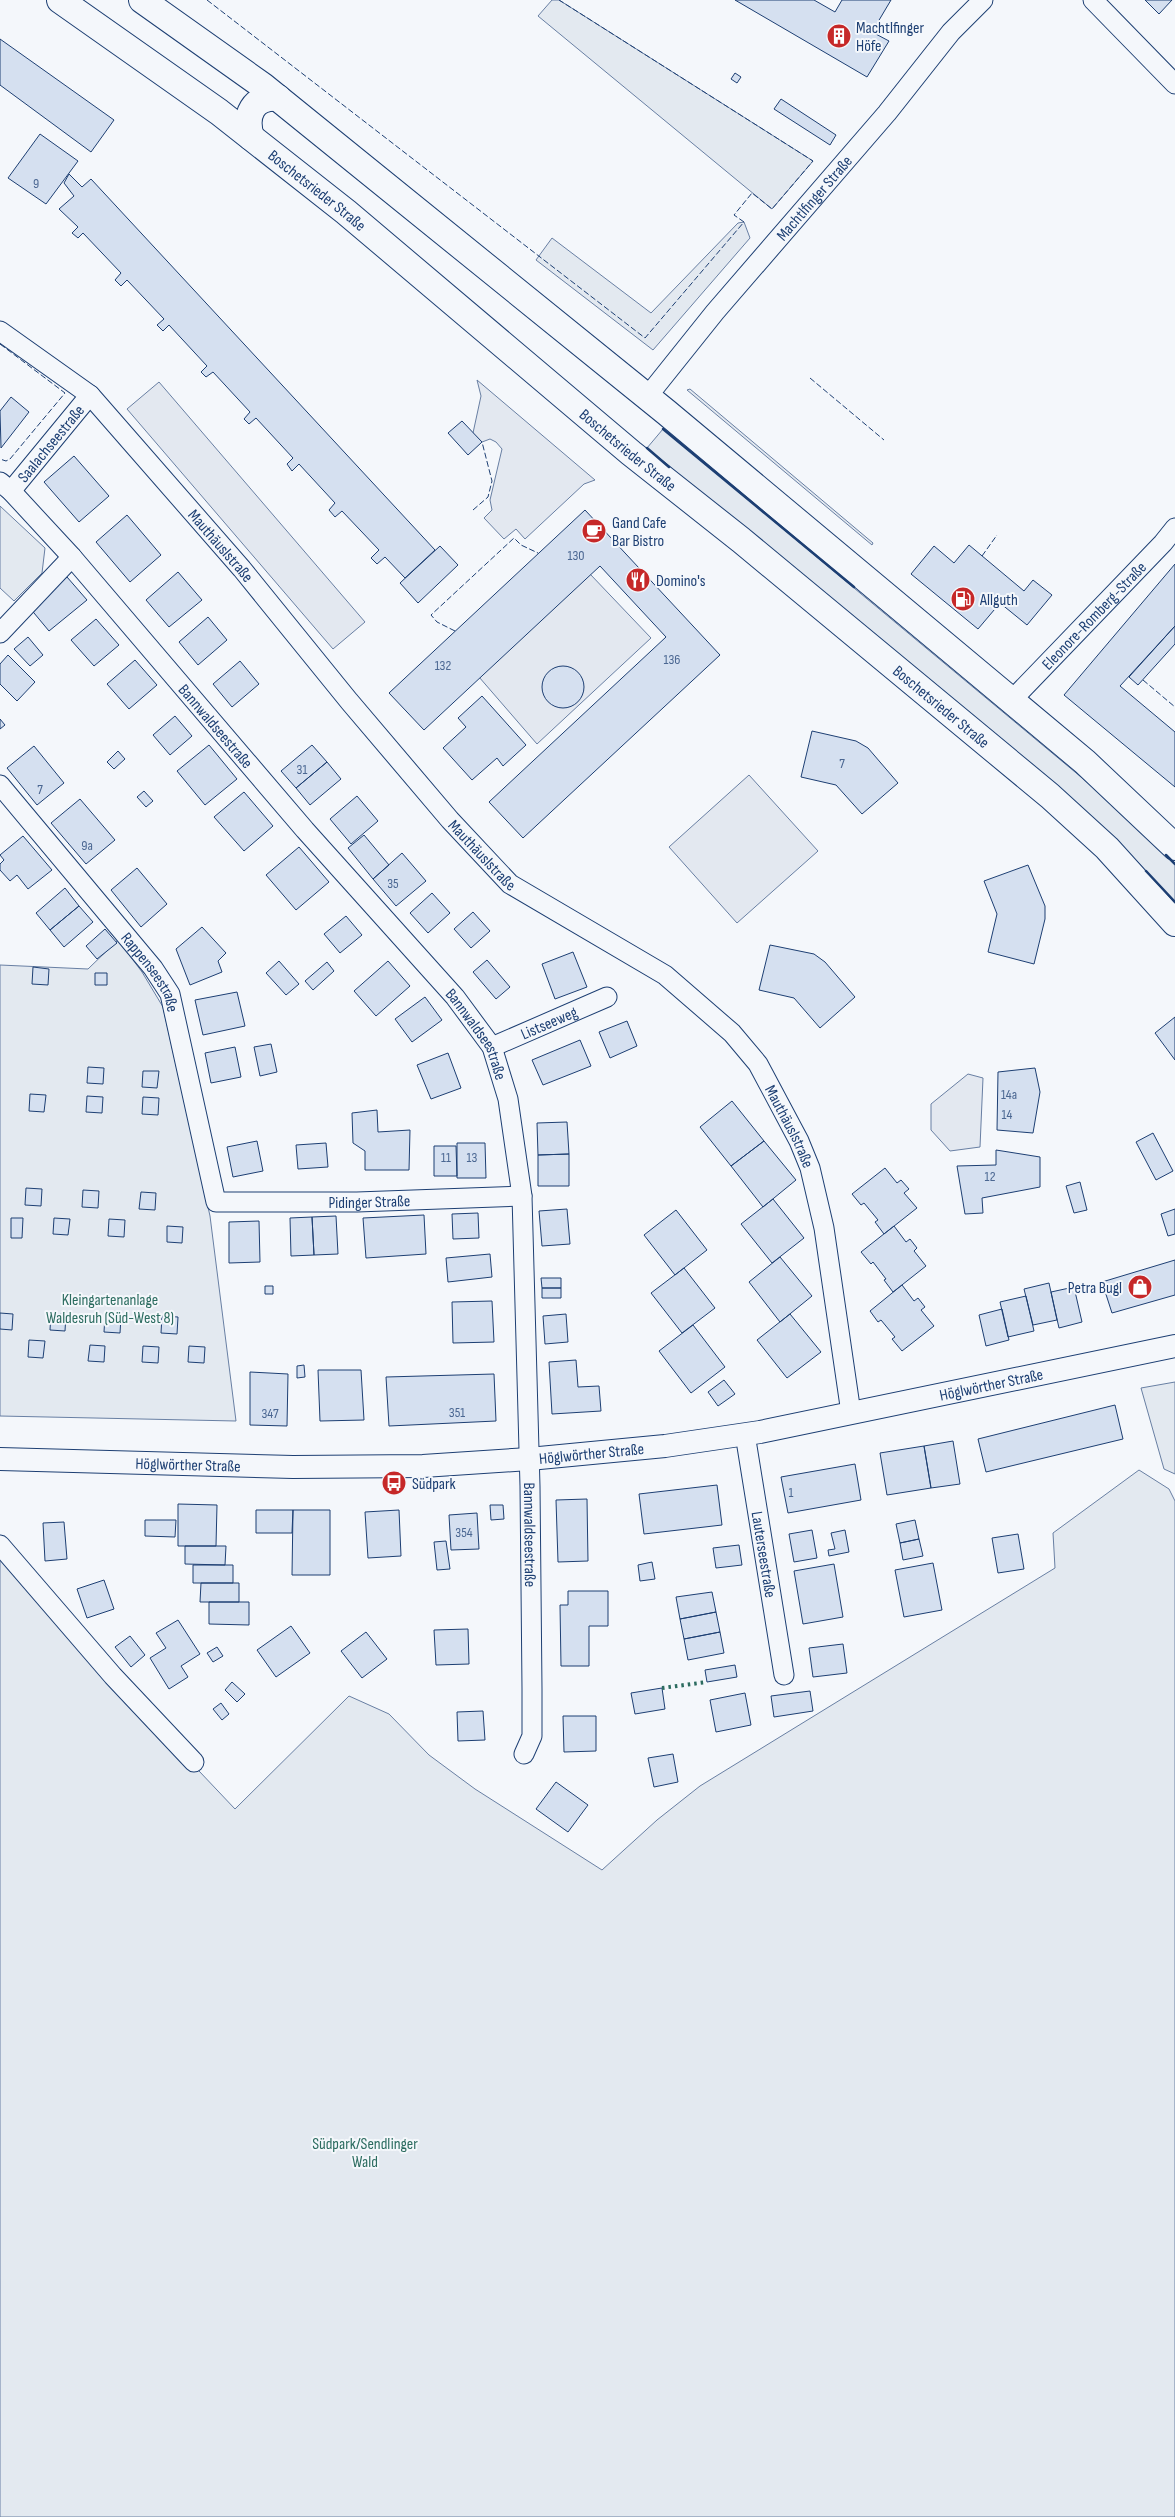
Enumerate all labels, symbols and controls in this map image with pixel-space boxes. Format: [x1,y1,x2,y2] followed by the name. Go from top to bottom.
[856,19,924,56] place label: Machtlfinger Höfe
[826,23,852,49] building icon: Machtlfinger Höfe
[264,146,369,236] street label: Boschetsrieder Straße
[773,152,857,245] street label: Machtlfinger Straße
[33,175,39,192] house number: 9
[14,402,89,487] street label: Saalachseestraße
[575,406,679,496] street label: Boschetsrieder Straße
[183,506,257,586] street label: Mauthäuslstraße
[612,514,666,551] place label: Gand Cafe Bar Bistro
[581,518,607,544] cafe icon: Gand Cafe Bar Bistro
[567,547,585,564] house number: 130
[1038,558,1151,674] street label: Eleonore-Romberg-Straße
[625,567,651,593] restaurant icon: Domino's
[656,572,706,591] place label: Domino's
[950,586,976,612] fuel station icon: Allguth
[979,591,1018,610] place label: Allguth
[664,651,680,668] house number: 136
[435,657,451,674] house number: 132
[889,662,993,753] street label: Boschetsrieder Straße
[174,681,256,773] street label: Bannwaldseestraße
[839,755,845,772] house number: 7
[297,761,307,778] house number: 31
[37,781,43,798] house number: 7
[444,816,518,896] street label: Mauthäuslstraße
[81,837,93,854] house number: 9a
[387,875,399,892] house number: 35
[116,929,182,1014] street label: Rappenseestraße
[441,985,510,1082] street label: Bannwaldseestraße
[518,1003,581,1044] street label: Listseeweg
[760,1082,817,1171] street label: Mauthäuslstraße
[1001,1086,1017,1103] house number: 14a
[1002,1106,1013,1123] house number: 14
[441,1149,451,1166] house number: 11
[467,1149,478,1166] house number: 13
[985,1168,996,1185] house number: 12
[329,1192,411,1213] street label: Pidinger Straße
[1127,1274,1153,1300] shop icon: Petra Bugl
[1068,1279,1122,1298] place label: Petra Bugl
[46,1291,174,1328] park label: Kleingartenanlage Waldesruh (Süd-West 8)
[938,1366,1045,1406] street label: Höglwörther Straße
[449,1404,465,1421] house number: 351
[261,1405,279,1422] house number: 347
[538,1440,645,1469] street label: Höglwörther Straße
[135,1455,241,1477] street label: Höglwörther Straße
[381,1470,407,1496] bus stop icon: Südpark
[412,1475,456,1494] place label: Südpark
[519,1482,539,1587] street label: Bannwaldseestraße
[789,1484,794,1501] house number: 1
[747,1510,779,1599] street label: Lauterseestraße
[455,1524,473,1541] house number: 354
[312,2135,418,2172] park label: Südpark/Sendlinger Wald

